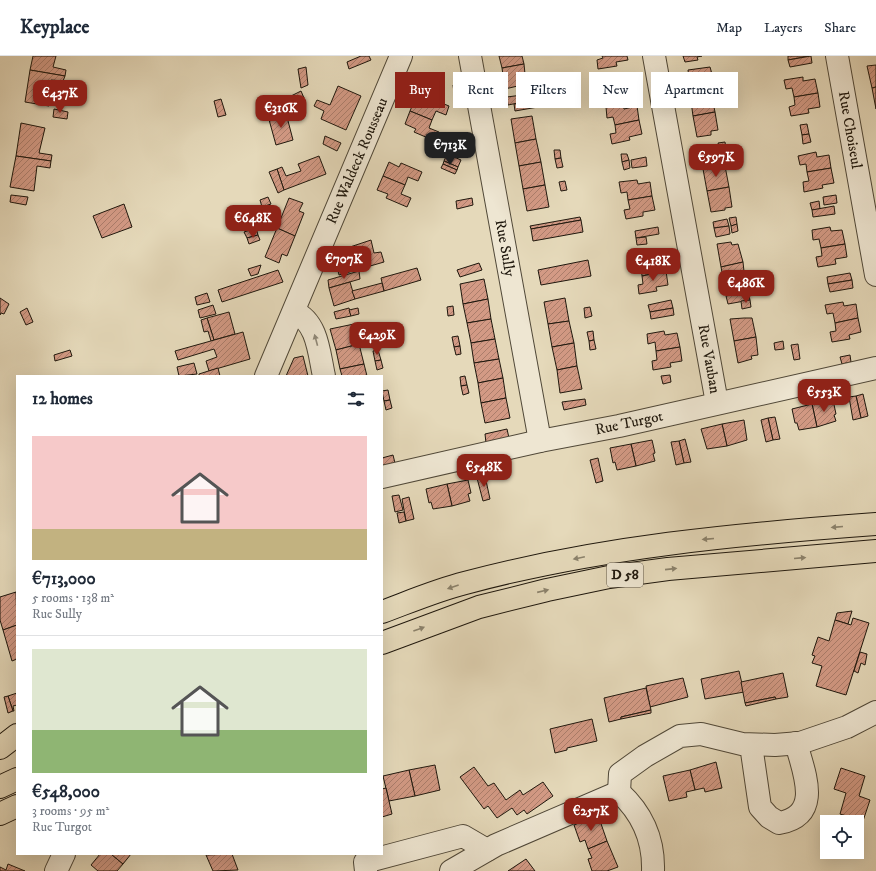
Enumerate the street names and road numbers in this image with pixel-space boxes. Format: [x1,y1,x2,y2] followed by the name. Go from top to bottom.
[834,90,866,171] street label: Rue Choiseul
[322,95,392,227] street label: Rue Waldeck Rousseau
[491,218,520,279] street label: Rue Sully
[694,323,724,395] street label: Rue Vauban
[593,406,665,439] street label: Rue Turgot
[607,563,643,587] road number: D 58

